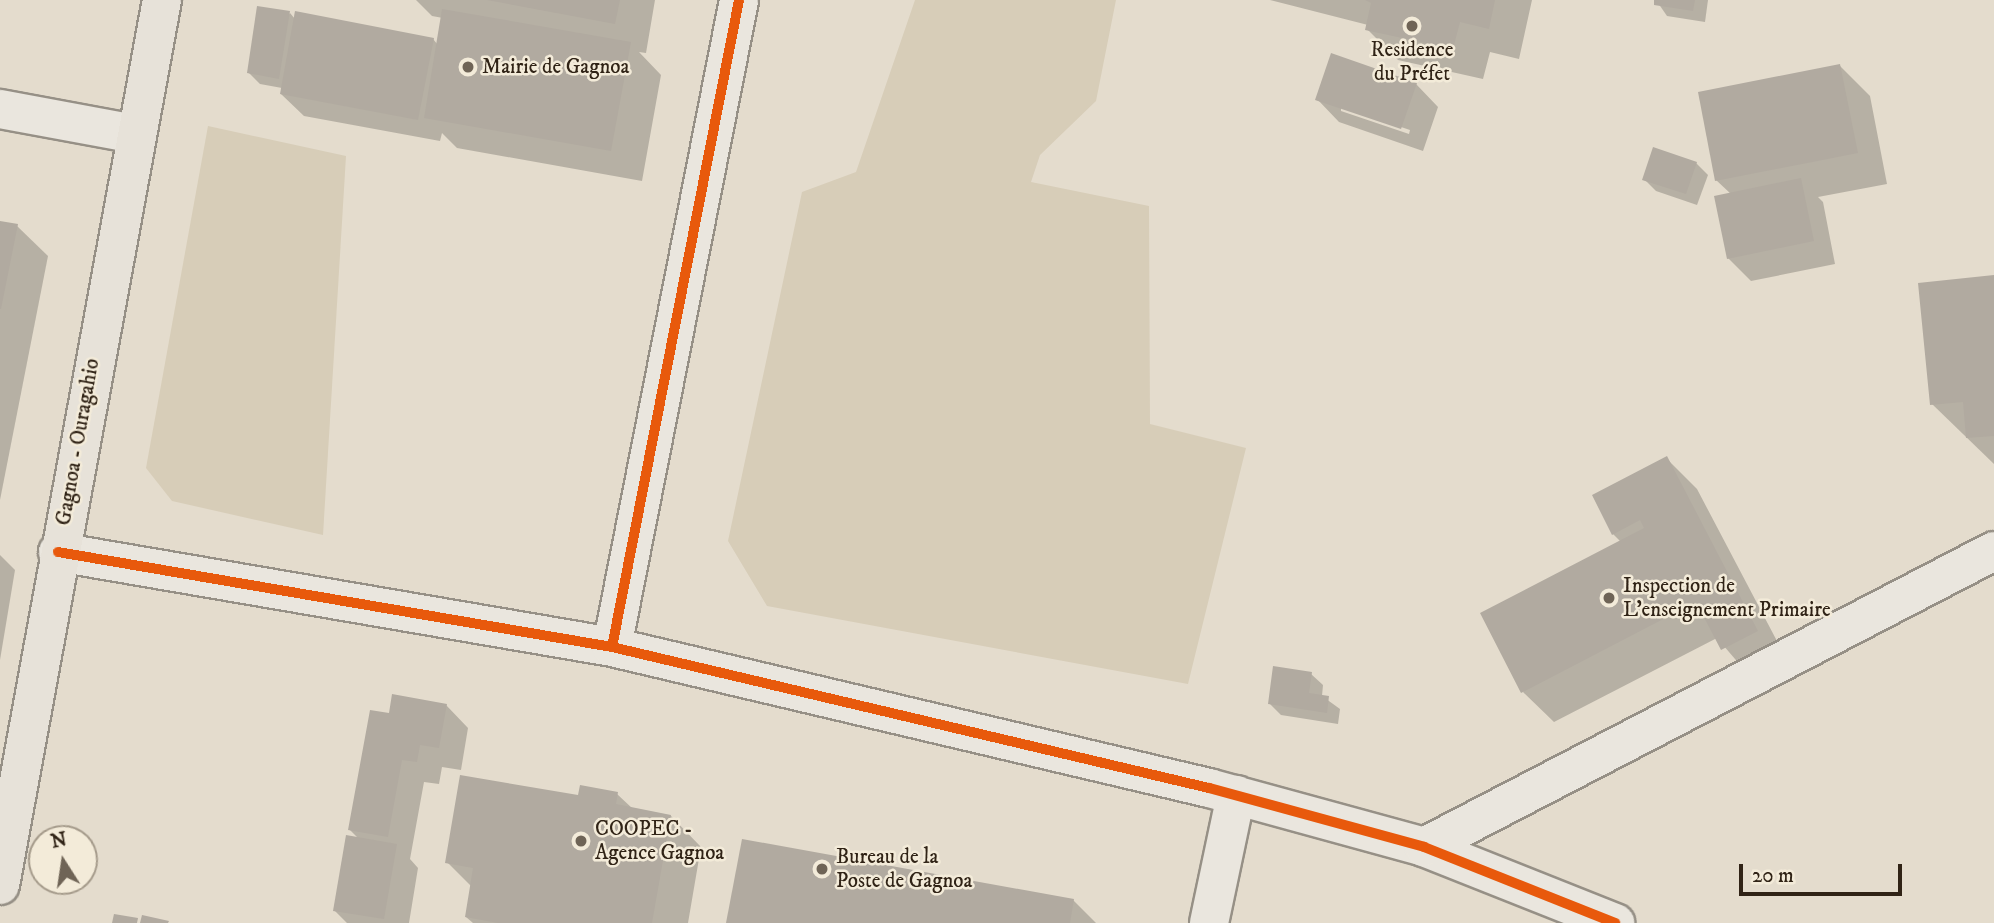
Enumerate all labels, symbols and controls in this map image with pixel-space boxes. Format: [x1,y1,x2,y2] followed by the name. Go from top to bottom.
[1404,18,1420,34] marker: Residence du Préfet
[1371,37,1453,87] place label: Residence du Préfet
[482,54,629,80] place label: Mairie de Gagnoa
[460,59,476,75] marker: Mairie de Gagnoa
[51,357,105,527] street label: Gagnoa - Ouragahio
[1623,573,1831,623] place label: Inspection de L'enseignement Primaire
[1601,590,1617,606] marker: Inspection de L'enseignement Primaire
[595,816,724,866] place label: COOPEC - Agence Gagnoa
[28,825,98,895] north arrow
[49,828,69,854] text: N
[573,833,589,849] marker: COOPEC - Agence Gagnoa
[836,844,972,894] place label: Bureau de la Poste de Gagnoa
[1742,850,1905,894] scale bar
[814,861,830,877] marker: Bureau de la Poste de Gagnoa
[1752,863,1794,889] text: 20 m

